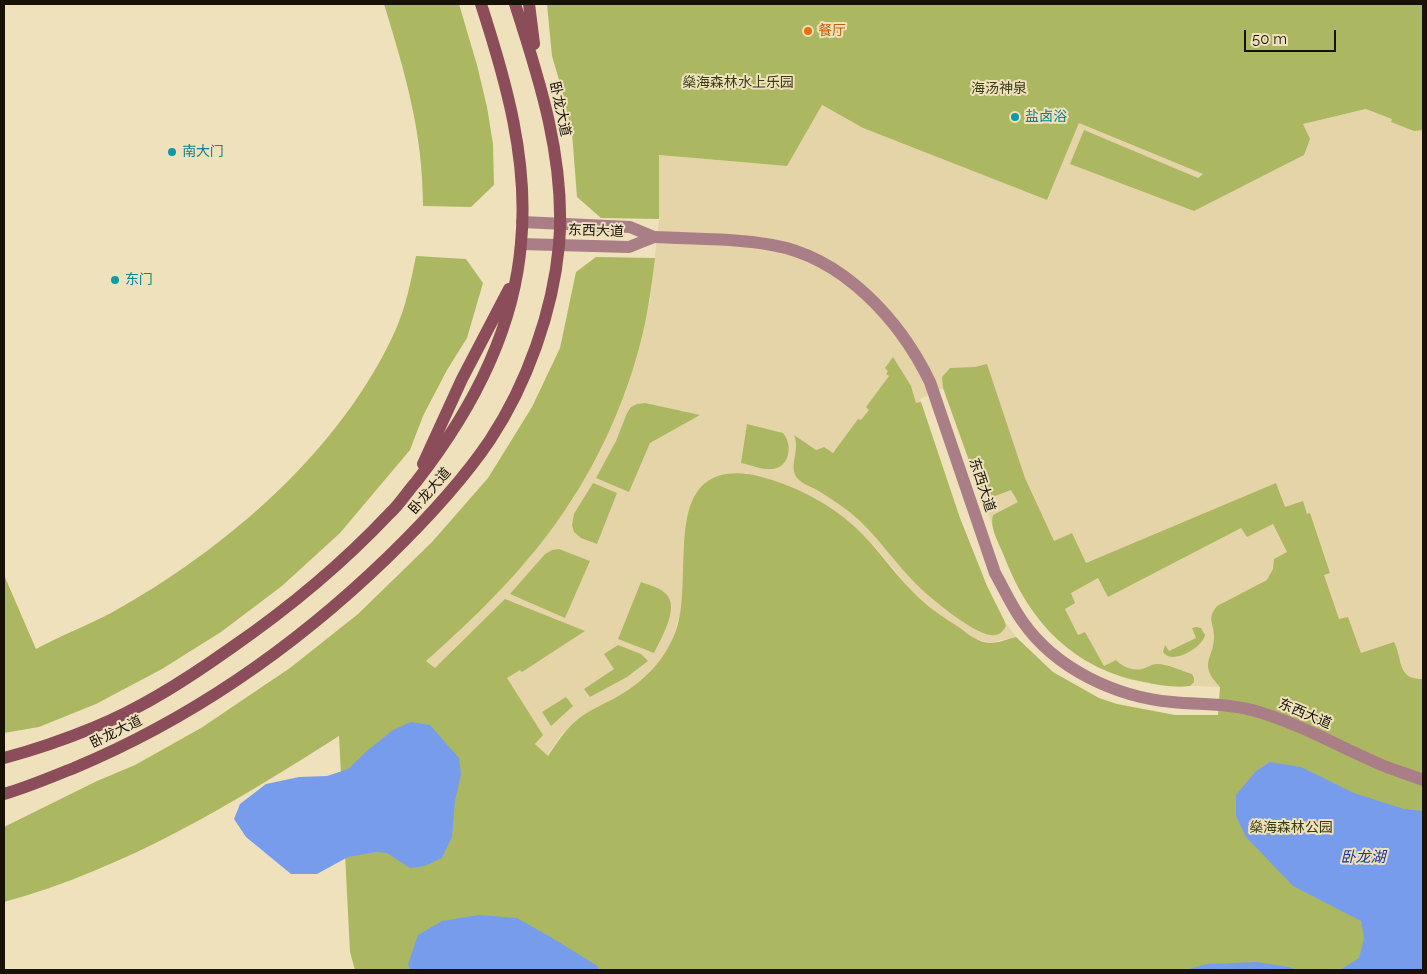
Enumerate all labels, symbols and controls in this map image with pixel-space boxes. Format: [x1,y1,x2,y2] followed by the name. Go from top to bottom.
[1247,20,1340,52] scale bar
[818,23,846,39] place label: 餐厅
[802,25,814,37] marker: 餐厅
[1252,30,1287,48] text: 50 m
[682,75,794,91] park label: 燊海森林水上乐园
[546,80,574,138] street label: 卧龙大道
[971,81,1027,97] park label: 海汤神泉
[1025,109,1067,125] place label: 盐卤浴
[1009,111,1021,123] marker: 盐卤浴
[182,144,224,160] place label: 南大门
[166,146,178,158] marker: 南大门
[568,222,624,240] street label: 东西大道
[125,272,153,288] place label: 东门
[109,274,121,286] marker: 东门
[965,456,999,514] street label: 东西大道
[405,464,455,518] street label: 卧龙大道
[1276,695,1334,733] street label: 东西大道
[87,712,145,752] street label: 卧龙大道
[1249,820,1333,836] park label: 燊海森林公园
[1341,848,1385,866] water label: 卧龙湖

